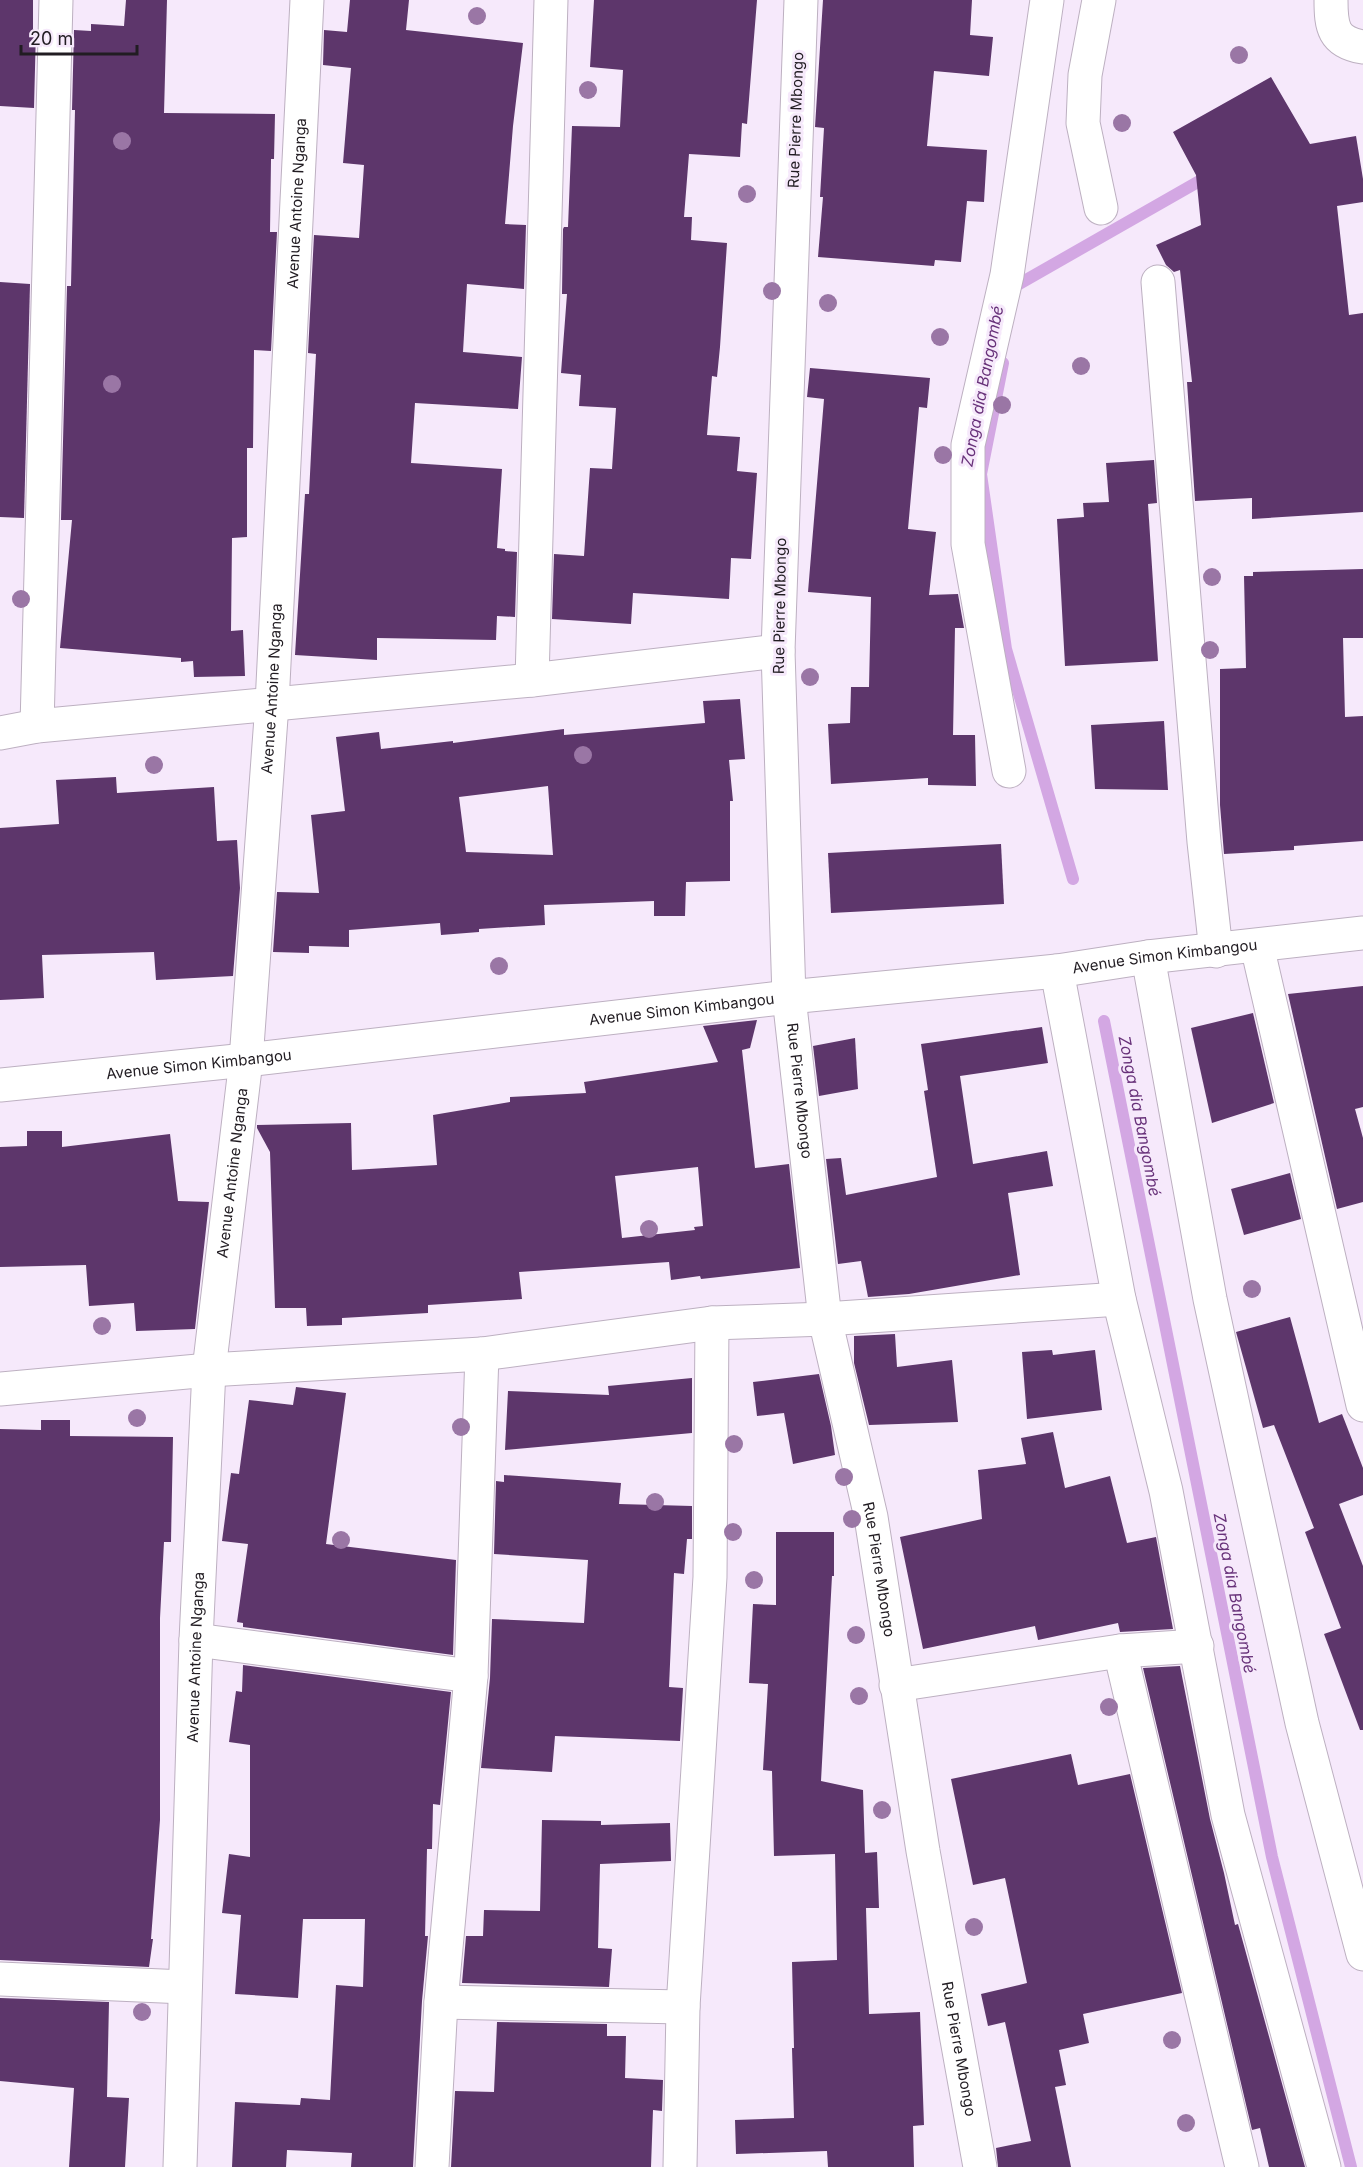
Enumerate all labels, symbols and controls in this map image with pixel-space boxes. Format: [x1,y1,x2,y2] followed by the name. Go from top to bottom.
[21,18,136,56] scale bar
[30,28,73,49] text: 20 m
[784,51,807,189] street label: Rue Pierre Mbongo
[283,117,310,289] street label: Avenue Antoine Nganga
[957,304,1007,468] water label: Zonga dia Bangombé
[769,538,790,674] street label: Rue Pierre Mbongo
[257,603,286,775] street label: Avenue Antoine Nganga
[1071,935,1258,978] street label: Avenue Simon Kimbangou
[588,989,775,1029] street label: Avenue Simon Kimbangou
[783,1022,817,1160] street label: Rue Pierre Mbongo
[1115,1034,1165,1198] water label: Zonga dia Bangombé
[105,1045,293,1083] street label: Avenue Simon Kimbangou
[212,1087,252,1259] street label: Avenue Antoine Nganga
[859,1500,900,1638] street label: Rue Pierre Mbongo
[1210,1511,1260,1675] water label: Zonga dia Bangombé
[183,1571,208,1743] street label: Avenue Antoine Nganga
[938,1980,981,2118] street label: Rue Pierre Mbongo

